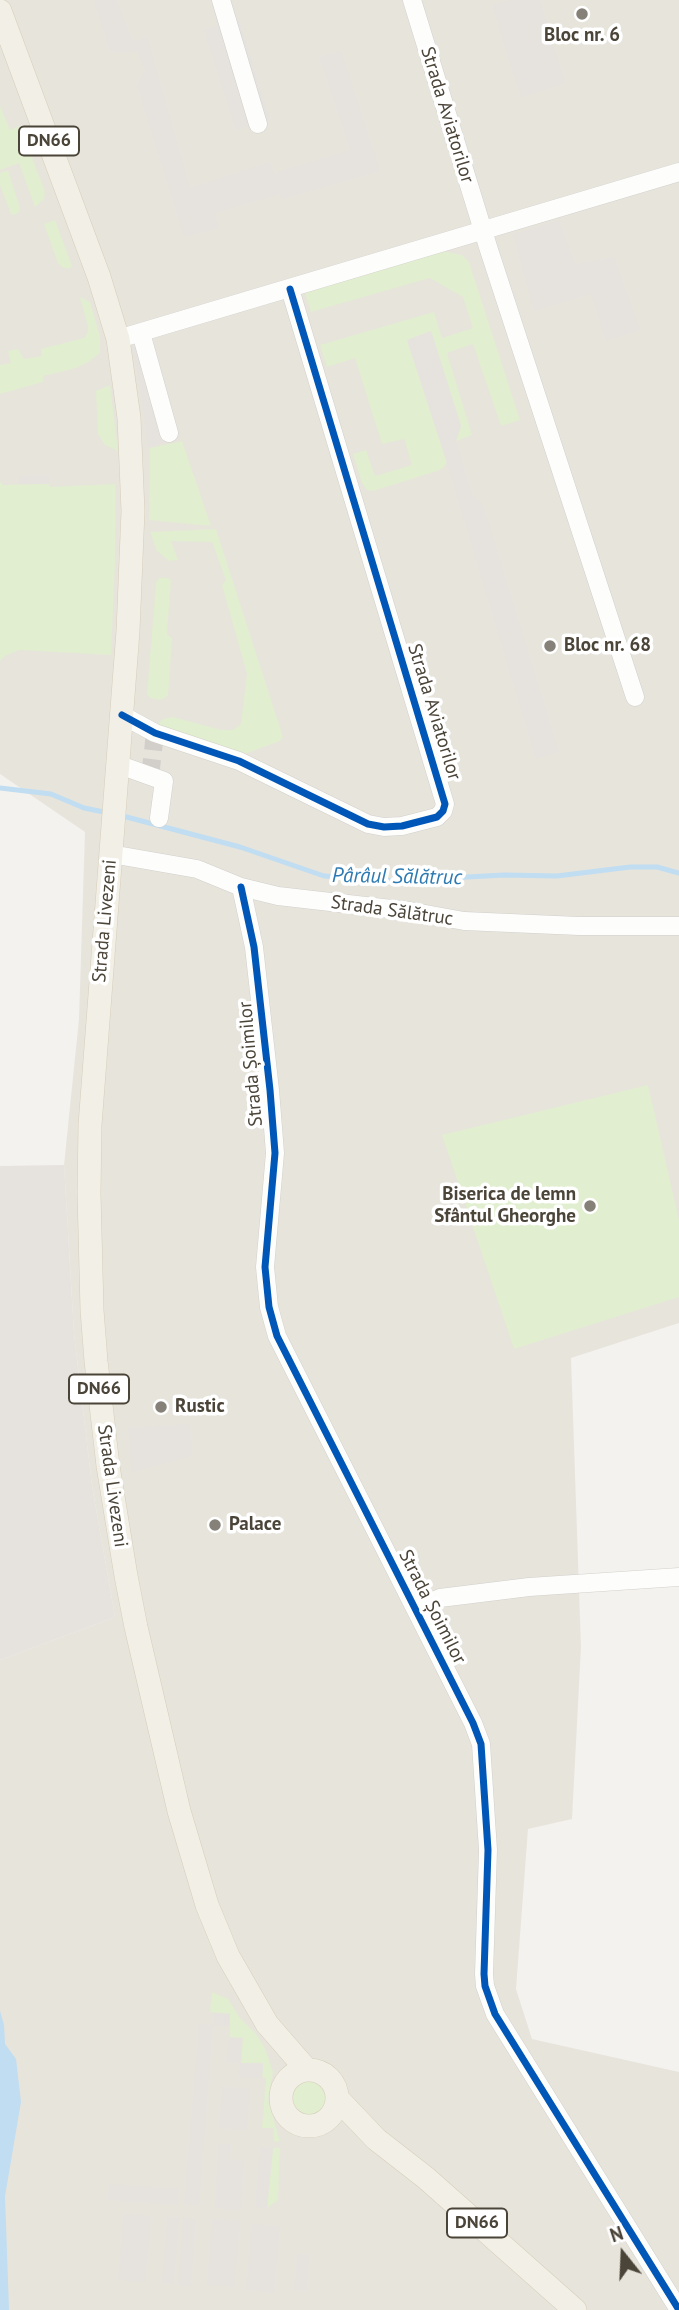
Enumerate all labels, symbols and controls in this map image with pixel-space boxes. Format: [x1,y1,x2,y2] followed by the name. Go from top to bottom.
[574,6,590,22] marker: Bloc nr. 6
[544,25,620,47] place label: Bloc nr. 6
[415,44,479,186] street label: Strada Aviatorilor
[19,126,79,156] road number: DN66
[564,635,651,657] place label: Bloc nr. 68
[542,638,558,654] marker: Bloc nr. 68
[402,641,466,783] street label: Strada Aviatorilor
[88,858,122,984] street label: Strada Livezeni
[332,863,462,891] water label: Pârâul Sălătruc
[329,891,455,931] street label: Strada Sălătruc
[234,1001,268,1127] street label: Strada Șoimilor
[434,1184,576,1228] place label: Biserica de lemn Sfântul Gheorghe
[582,1198,598,1214] marker: Biserica de lemn Sfântul Gheorghe
[69,1374,129,1404] road number: DN66
[175,1396,225,1418] place label: Rustic
[153,1399,169,1415] marker: Rustic
[92,1423,132,1549] street label: Strada Livezeni
[229,1514,281,1536] place label: Palace
[207,1517,223,1533] marker: Palace
[393,1546,471,1668] street label: Strada Șoimilor
[447,2208,507,2238] road number: DN66
[588,2219,658,2289] north arrow
[607,2221,626,2247] text: N

